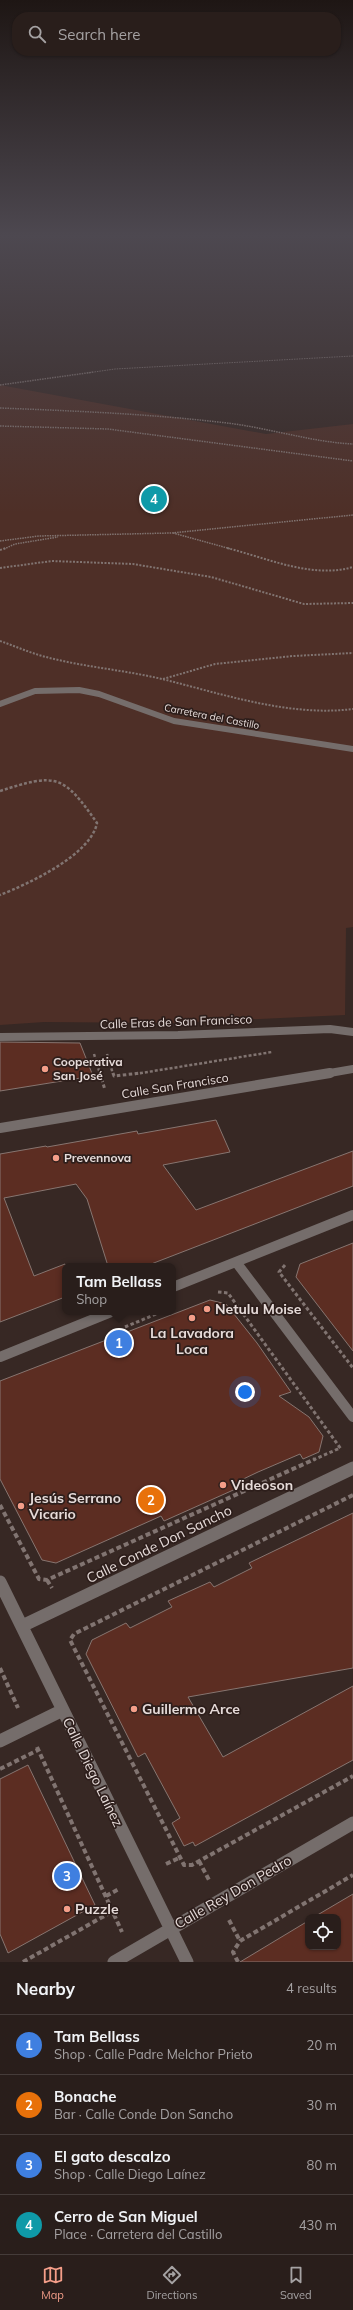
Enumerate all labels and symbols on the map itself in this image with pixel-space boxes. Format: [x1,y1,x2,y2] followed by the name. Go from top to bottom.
[141,484,167,514] pin: 4
[163,701,261,732] street label: Carretera del Castillo
[100,1011,253,1032] street label: Calle Eras de San Francisco
[53,1054,123,1083] place label: Cooperativa San José
[40,1064,50,1074] marker: Cooperativa San José
[120,1070,230,1101] street label: Calle San Francisco
[64,1150,131,1165] place label: Prevennova
[51,1153,61,1163] marker: Prevennova
[215,1300,302,1318] place label: Netulu Moise
[202,1304,212,1314] marker: Netulu Moise
[187,1313,197,1323] marker: La Lavadora Loca
[150,1324,234,1358] place label: La Lavadora Loca
[106,1328,132,1358] pin: 1
[235,1382,255,1402] your location
[230,1476,293,1494] place label: Videoson
[218,1480,228,1490] marker: Videoson
[138,1485,164,1515] pin: 2
[28,1489,121,1523] place label: Jesús Serrano Vicario
[16,1501,26,1511] marker: Jesús Serrano Vicario
[83,1501,235,1587] street label: Calle Conde Don Sancho
[142,1700,240,1718] place label: Guillermo Arce
[129,1704,139,1714] marker: Guillermo Arce
[59,1714,127,1830] street label: Calle Diego Laínez
[171,1851,295,1933] street label: Calle Rey Don Pedro
[54,1861,80,1891] pin: 3
[75,1900,119,1918] place label: Puzzle
[62,1904,72,1914] marker: Puzzle

